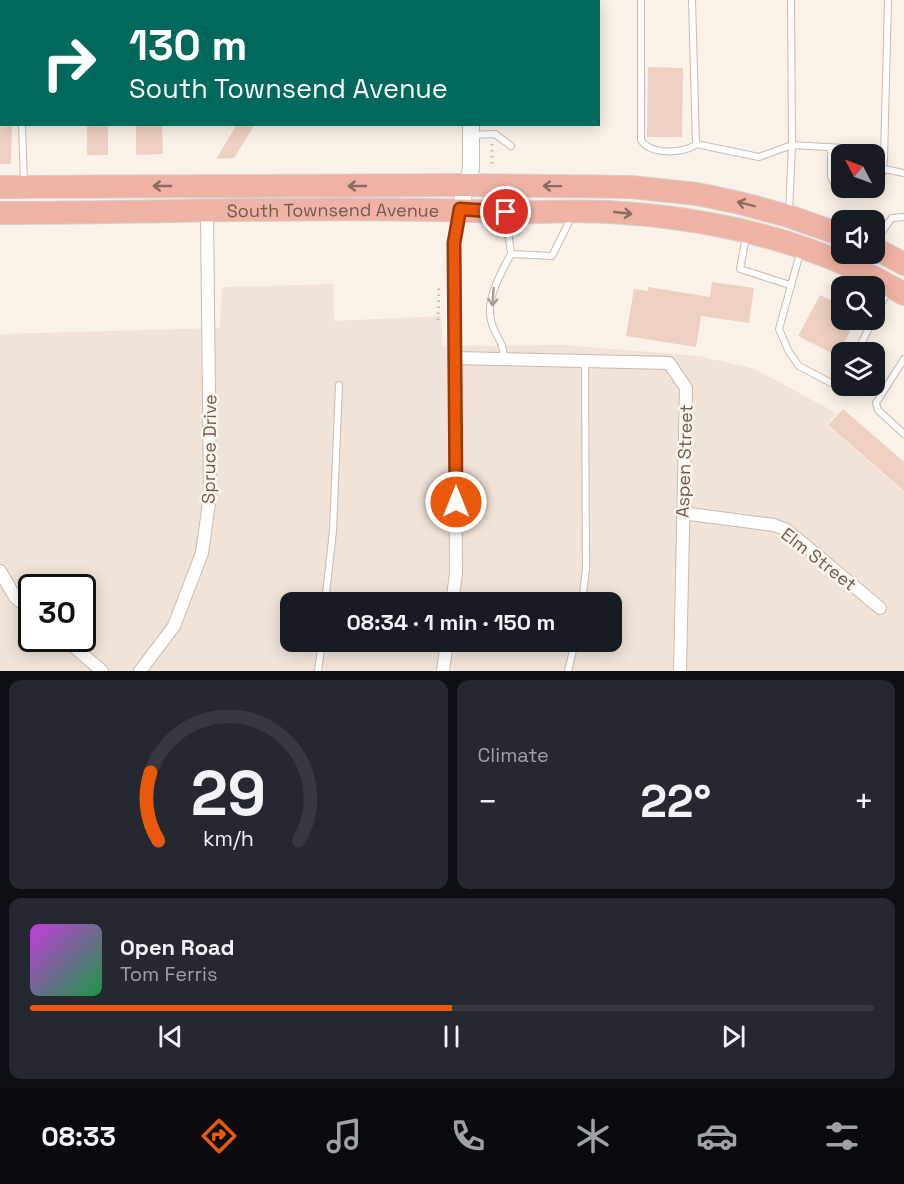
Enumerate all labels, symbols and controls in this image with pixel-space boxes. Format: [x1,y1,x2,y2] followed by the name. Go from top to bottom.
[129,19,247,72] text: 130 m
[30,24,108,102] icon: right
[129,71,448,106] text: South Townsend Avenue
[831,144,885,198] north arrow
[831,144,885,396] map controls
[153,180,173,192] one-way arrow
[348,180,368,192] one-way arrow
[543,181,563,192] one-way arrow
[480,186,531,237] pin
[489,195,522,228] icon: arrive
[226,198,440,222] street label: South Townsend Avenue
[737,198,756,210] one-way arrow
[613,208,633,219] one-way arrow
[831,210,885,264] button: sound
[831,276,885,330] button: search
[487,287,498,307] one-way arrow
[831,342,885,396] button: layers
[197,394,221,504] street label: Spruce Drive
[671,404,697,518] street label: Aspen Street
[424,470,488,534] position arrow
[777,522,861,596] street label: Elm Street
[18,574,96,652] speed limit sign: 30
[347,608,555,636] text: 08:34 · 1 min · 150 m
[478,742,549,768] text: Climate
[191,754,266,833] text: 29
[640,773,711,830] text: 22°
[478,781,498,823] text: −
[854,781,874,823] text: +
[203,826,254,853] text: km/h
[120,933,235,961] text: Open Road
[120,961,218,987] text: Tom Ferris
[154,1020,187,1053] icon: previous
[435,1020,468,1053] icon: pause
[717,1020,750,1053] icon: next
[198,1115,240,1157] icon: directions
[323,1115,365,1157] icon: music
[447,1115,489,1157] icon: phone
[572,1115,614,1157] icon: climate
[696,1115,738,1157] icon: car
[821,1115,863,1157] icon: filters
[41,1119,116,1154] text: 08:33

